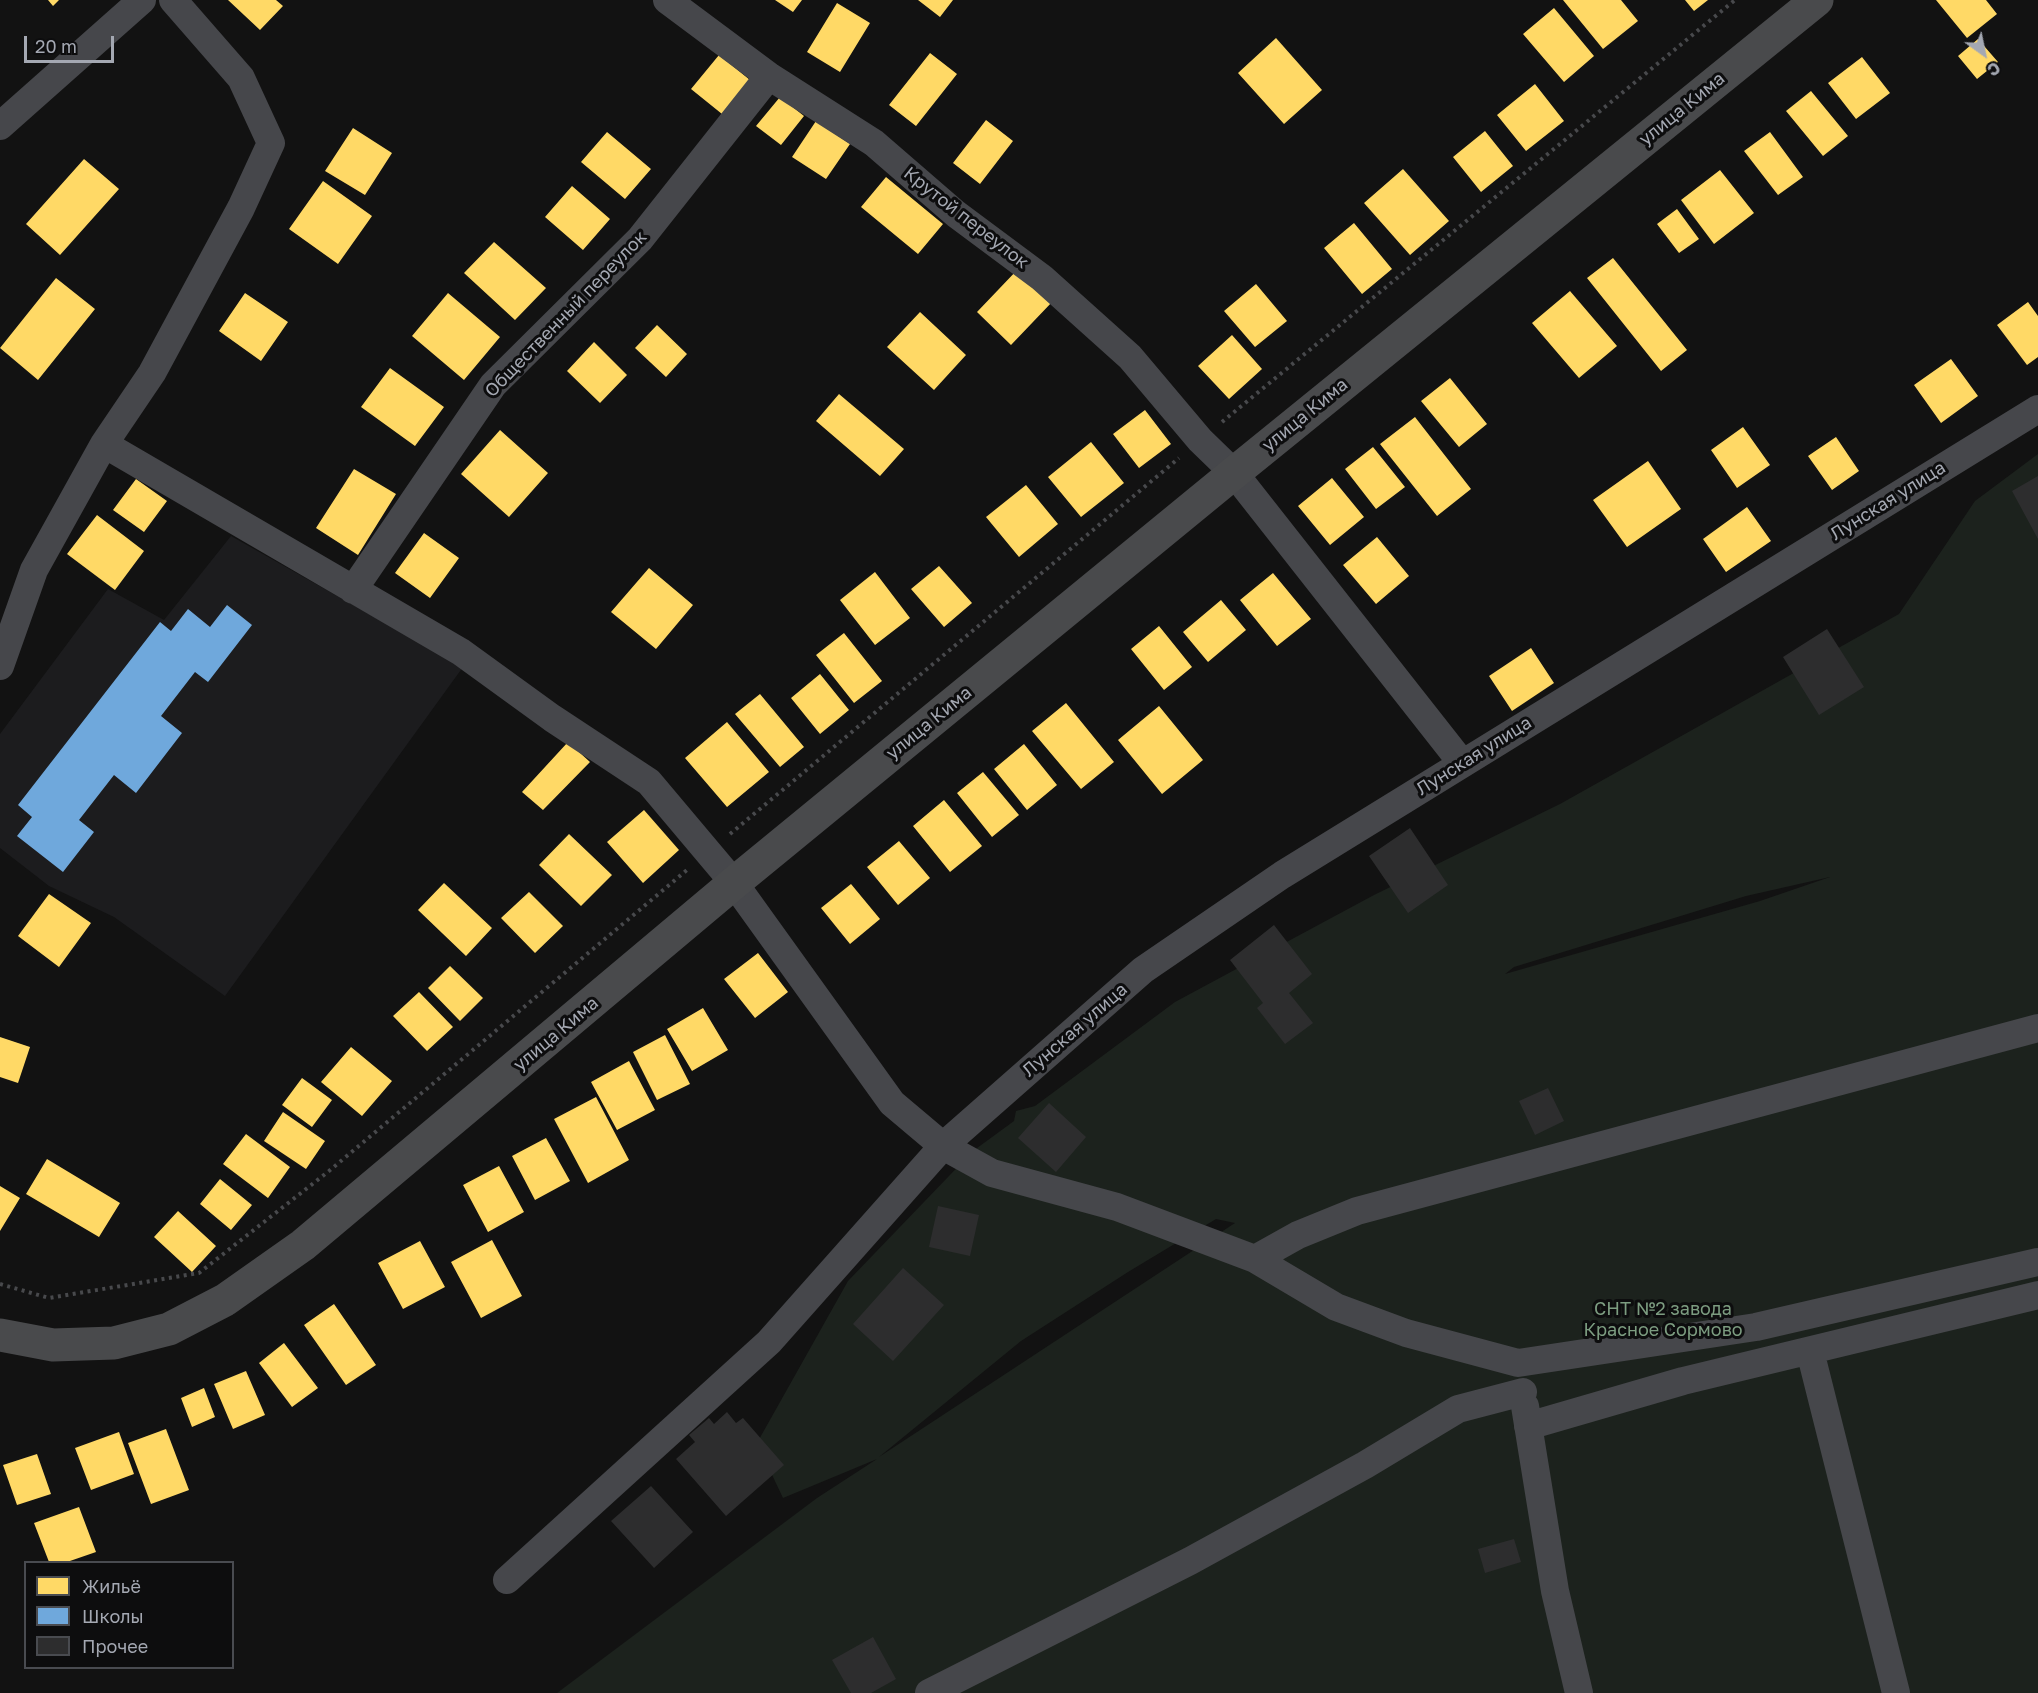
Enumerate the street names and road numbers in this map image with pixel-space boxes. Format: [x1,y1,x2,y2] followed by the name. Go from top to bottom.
[1635,68,1729,150] street label: улица Кима
[899,163,1033,273] street label: Крутой переулок
[481,226,651,402] street label: Общественный переулок
[1258,374,1352,456] street label: улица Кима
[1826,457,1950,545] street label: Лунская улица
[882,682,976,764] street label: улица Кима
[1412,712,1536,800] street label: Лунская улица
[1018,979,1132,1081] street label: Лунская улица
[509,992,603,1076] street label: улица Кима

